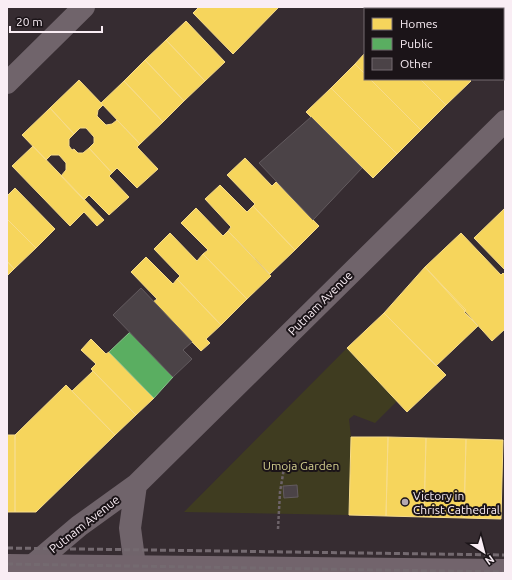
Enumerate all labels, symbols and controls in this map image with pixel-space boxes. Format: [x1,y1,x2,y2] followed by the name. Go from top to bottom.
[10,8,102,34] scale bar
[364,8,504,80] legend
[16,15,43,28] text: 20 m
[400,17,438,30] text: Homes
[400,37,433,50] text: Public
[400,57,433,70] text: Other
[285,268,355,338] street label: Putnam Avenue
[263,459,339,472] park label: Umoja Garden
[413,489,500,516] place label: Victory in Christ Cathedral
[46,493,122,555] street label: Putnam Avenue
[400,497,410,507] marker: Victory in Christ Cathedral
[464,532,504,572] north arrow
[483,553,497,567] text: N

